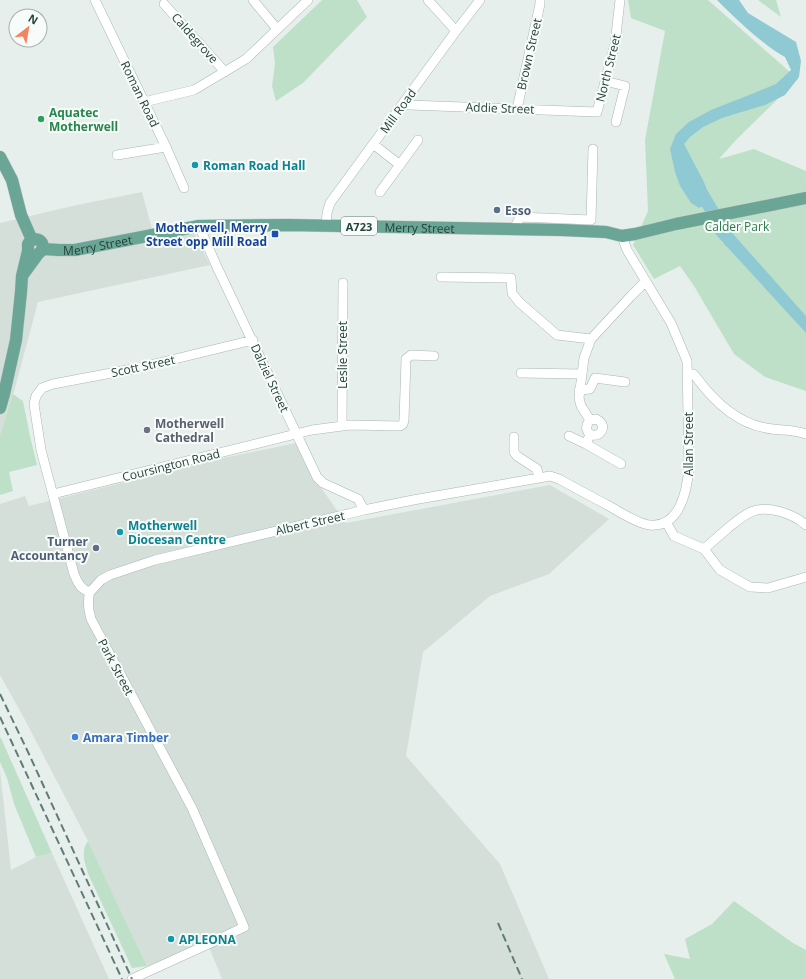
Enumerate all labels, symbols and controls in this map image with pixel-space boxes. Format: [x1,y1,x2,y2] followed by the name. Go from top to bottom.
[8,8,48,48] north arrow
[168,9,222,67] street label: Caldegrove
[26,10,41,28] text: N
[512,16,546,92] street label: Brown Street
[591,32,625,104] street label: North Street
[117,58,163,130] street label: Roman Road
[376,85,420,137] street label: Mill Road
[465,98,535,118] street label: Addie Street
[49,104,118,135] place label: Aquatec Motherwell
[36,114,46,124] marker: Aquatec Motherwell
[203,157,305,174] place label: Roman Road Hall
[190,160,200,170] marker: Roman Road Hall
[505,202,531,219] place label: Esso
[492,205,502,215] marker: Esso
[341,217,377,235] road number: A723
[384,218,455,237] street label: Merry Street
[705,218,770,235] park label: Calder Park
[146,219,267,250] place label: Motherwell, Merry Street opp Mill Road
[270,229,280,239] marker: Motherwell, Merry Street opp Mill Road
[63,231,134,259] street label: Merry Street
[334,321,351,389] street label: Leslie Street
[247,341,293,415] street label: Dalziel Street
[110,351,176,381] street label: Scott Street
[680,412,697,476] street label: Allan Street
[155,415,224,446] place label: Motherwell Cathedral
[142,425,152,435] marker: Motherwell Cathedral
[120,445,222,485] street label: Coursington Road
[274,507,346,539] street label: Albert Street
[128,517,226,548] place label: Motherwell Diocesan Centre
[115,527,125,537] marker: Motherwell Diocesan Centre
[11,533,89,564] place label: Turner Accountancy
[91,543,101,553] marker: Turner Accountancy
[94,636,138,698] street label: Park Street
[83,729,169,746] place label: Amara Timber
[70,732,80,742] marker: Amara Timber
[179,931,237,948] place label: APLEONA
[166,934,176,944] marker: APLEONA

